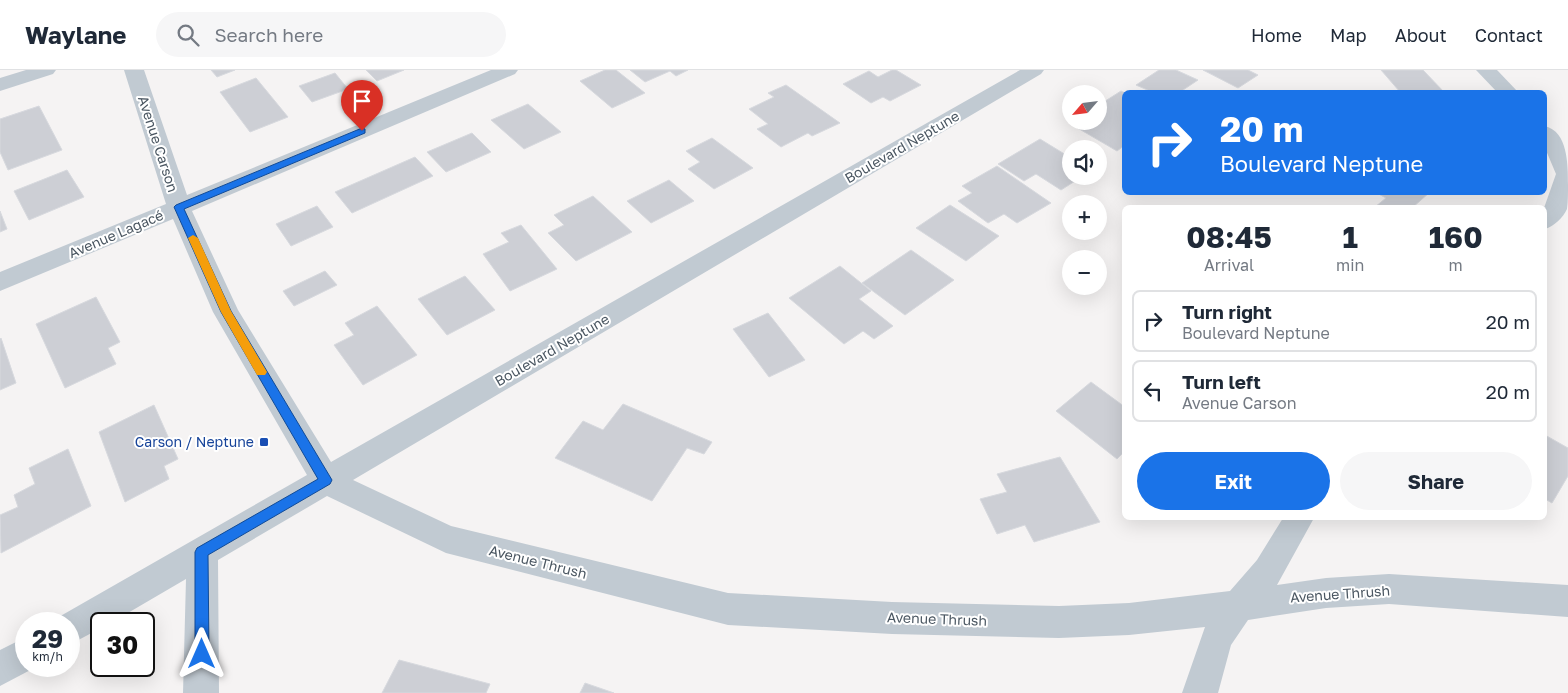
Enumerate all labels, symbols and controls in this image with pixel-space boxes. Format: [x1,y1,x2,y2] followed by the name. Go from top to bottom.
[156,12,506,57] search box
[25,20,126,49] text: Waylane
[174,21,202,49] icon: search
[214,23,323,46] text: Search here
[1251,24,1302,46] text: Home
[1330,24,1367,46] text: Map
[1395,24,1447,46] text: About
[1475,24,1543,46] text: Contact
[341,80,383,131] pin
[1062,85,1108,130] north arrow
[1062,85,1107,295] map controls
[348,87,376,115] icon: arrive
[135,94,182,194] street label: Avenue Carson
[841,107,962,186] street label: Boulevard Neptune
[1220,108,1303,150] text: 20 m
[1137,110,1202,175] icon: right
[1062,140,1107,185] button: sound
[1220,150,1423,177] text: Boulevard Neptune
[1062,195,1107,240] button: +
[66,206,166,261] street label: Avenue Lagacé
[1186,219,1272,255] text: 08:45
[1342,219,1358,255] text: 1
[1429,219,1483,255] text: 160
[1062,250,1107,295] button: −
[1204,255,1254,275] text: Arrival
[1336,255,1364,275] text: min
[1449,255,1463,275] text: m
[1182,300,1272,323] text: Turn right
[1139,307,1167,335] icon: right
[491,310,612,389] street label: Boulevard Neptune
[1486,310,1530,333] text: 20 m
[1182,323,1330,343] text: Boulevard Neptune
[1182,370,1261,393] text: Turn left
[1139,377,1167,405] icon: left
[1486,380,1530,403] text: 20 m
[1182,393,1297,413] text: Avenue Carson
[135,433,254,450] place label: Carson / Neptune
[258,436,270,448] marker: Carson / Neptune
[1137,452,1330,510] button: Exit
[1340,452,1532,510] button: Share
[487,541,589,582] street label: Avenue Thrush
[1289,582,1391,605] street label: Avenue Thrush
[887,608,987,629] street label: Avenue Thrush
[90,612,155,677] speed limit sign: 30
[32,623,63,654] text: 29
[175,627,227,679] position arrow
[32,649,63,664] text: km/h

